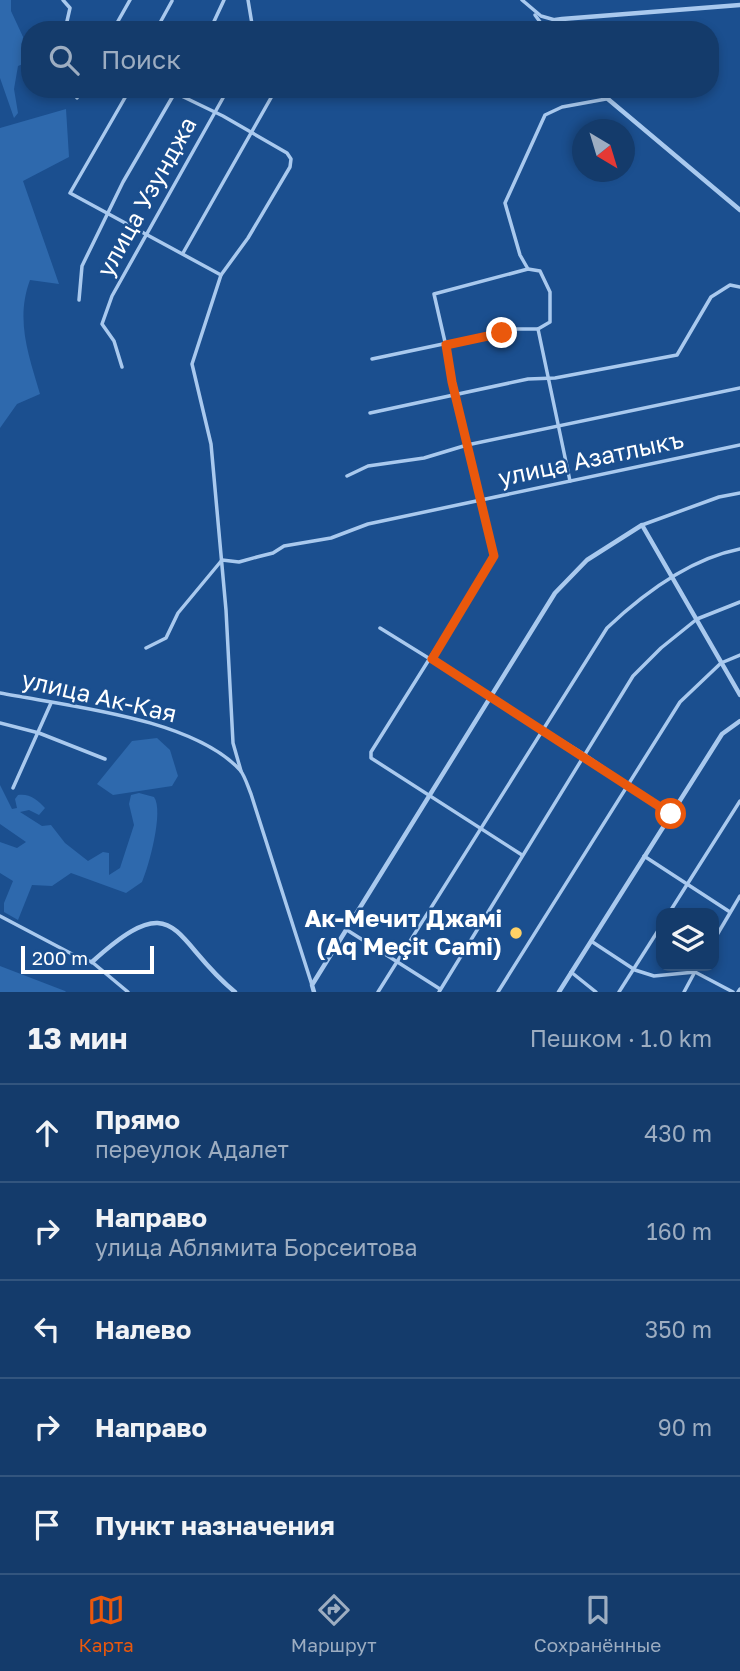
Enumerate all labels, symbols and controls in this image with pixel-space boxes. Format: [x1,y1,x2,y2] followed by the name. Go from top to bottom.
[21,21,719,98] search box
[45,41,83,79] icon: search
[101,44,181,75] text: Поиск
[90,111,202,281] street label: улица Узунджа
[572,119,635,182] north arrow
[486,317,517,348] route end
[495,424,686,491] street label: улица Азатлыкъ
[19,664,180,727] street label: улица Ак-Кая
[655,798,686,829] route start
[305,903,502,960] place label: Ак-Мечит Джамі (Aq Meçit Cami)
[656,908,719,971] map controls
[656,908,719,971] button: layers
[508,925,524,941] marker: Ак-Мечит Джамі (Aq Meçit Cami)
[21,943,154,975] scale bar
[32,946,88,969] text: 200 m
[28,1020,127,1056] text: 13 мин
[530,1024,712,1052] text: Пешком · 1.0 km
[95,1104,180,1135] text: Прямо
[28,1114,66,1152] icon: ahead
[644,1119,712,1147] text: 430 m
[95,1135,289,1163] text: переулок Адалет
[95,1202,207,1233] text: Направо
[28,1212,66,1250] icon: right
[647,1217,712,1245] text: 160 m
[95,1233,417,1261] text: улица Аблямита Борсеитова
[28,1310,66,1348] icon: left
[95,1314,191,1345] text: Налево
[645,1315,712,1343] text: 350 m
[28,1408,66,1446] icon: right
[95,1412,207,1443] text: Направо
[658,1413,712,1441] text: 90 m
[28,1506,66,1544] icon: arrive
[95,1510,335,1541] text: Пункт назначения
[79,1591,134,1656] tab: Карта
[291,1591,377,1656] tab: Маршрут
[534,1591,661,1656] tab: Сохранённые

